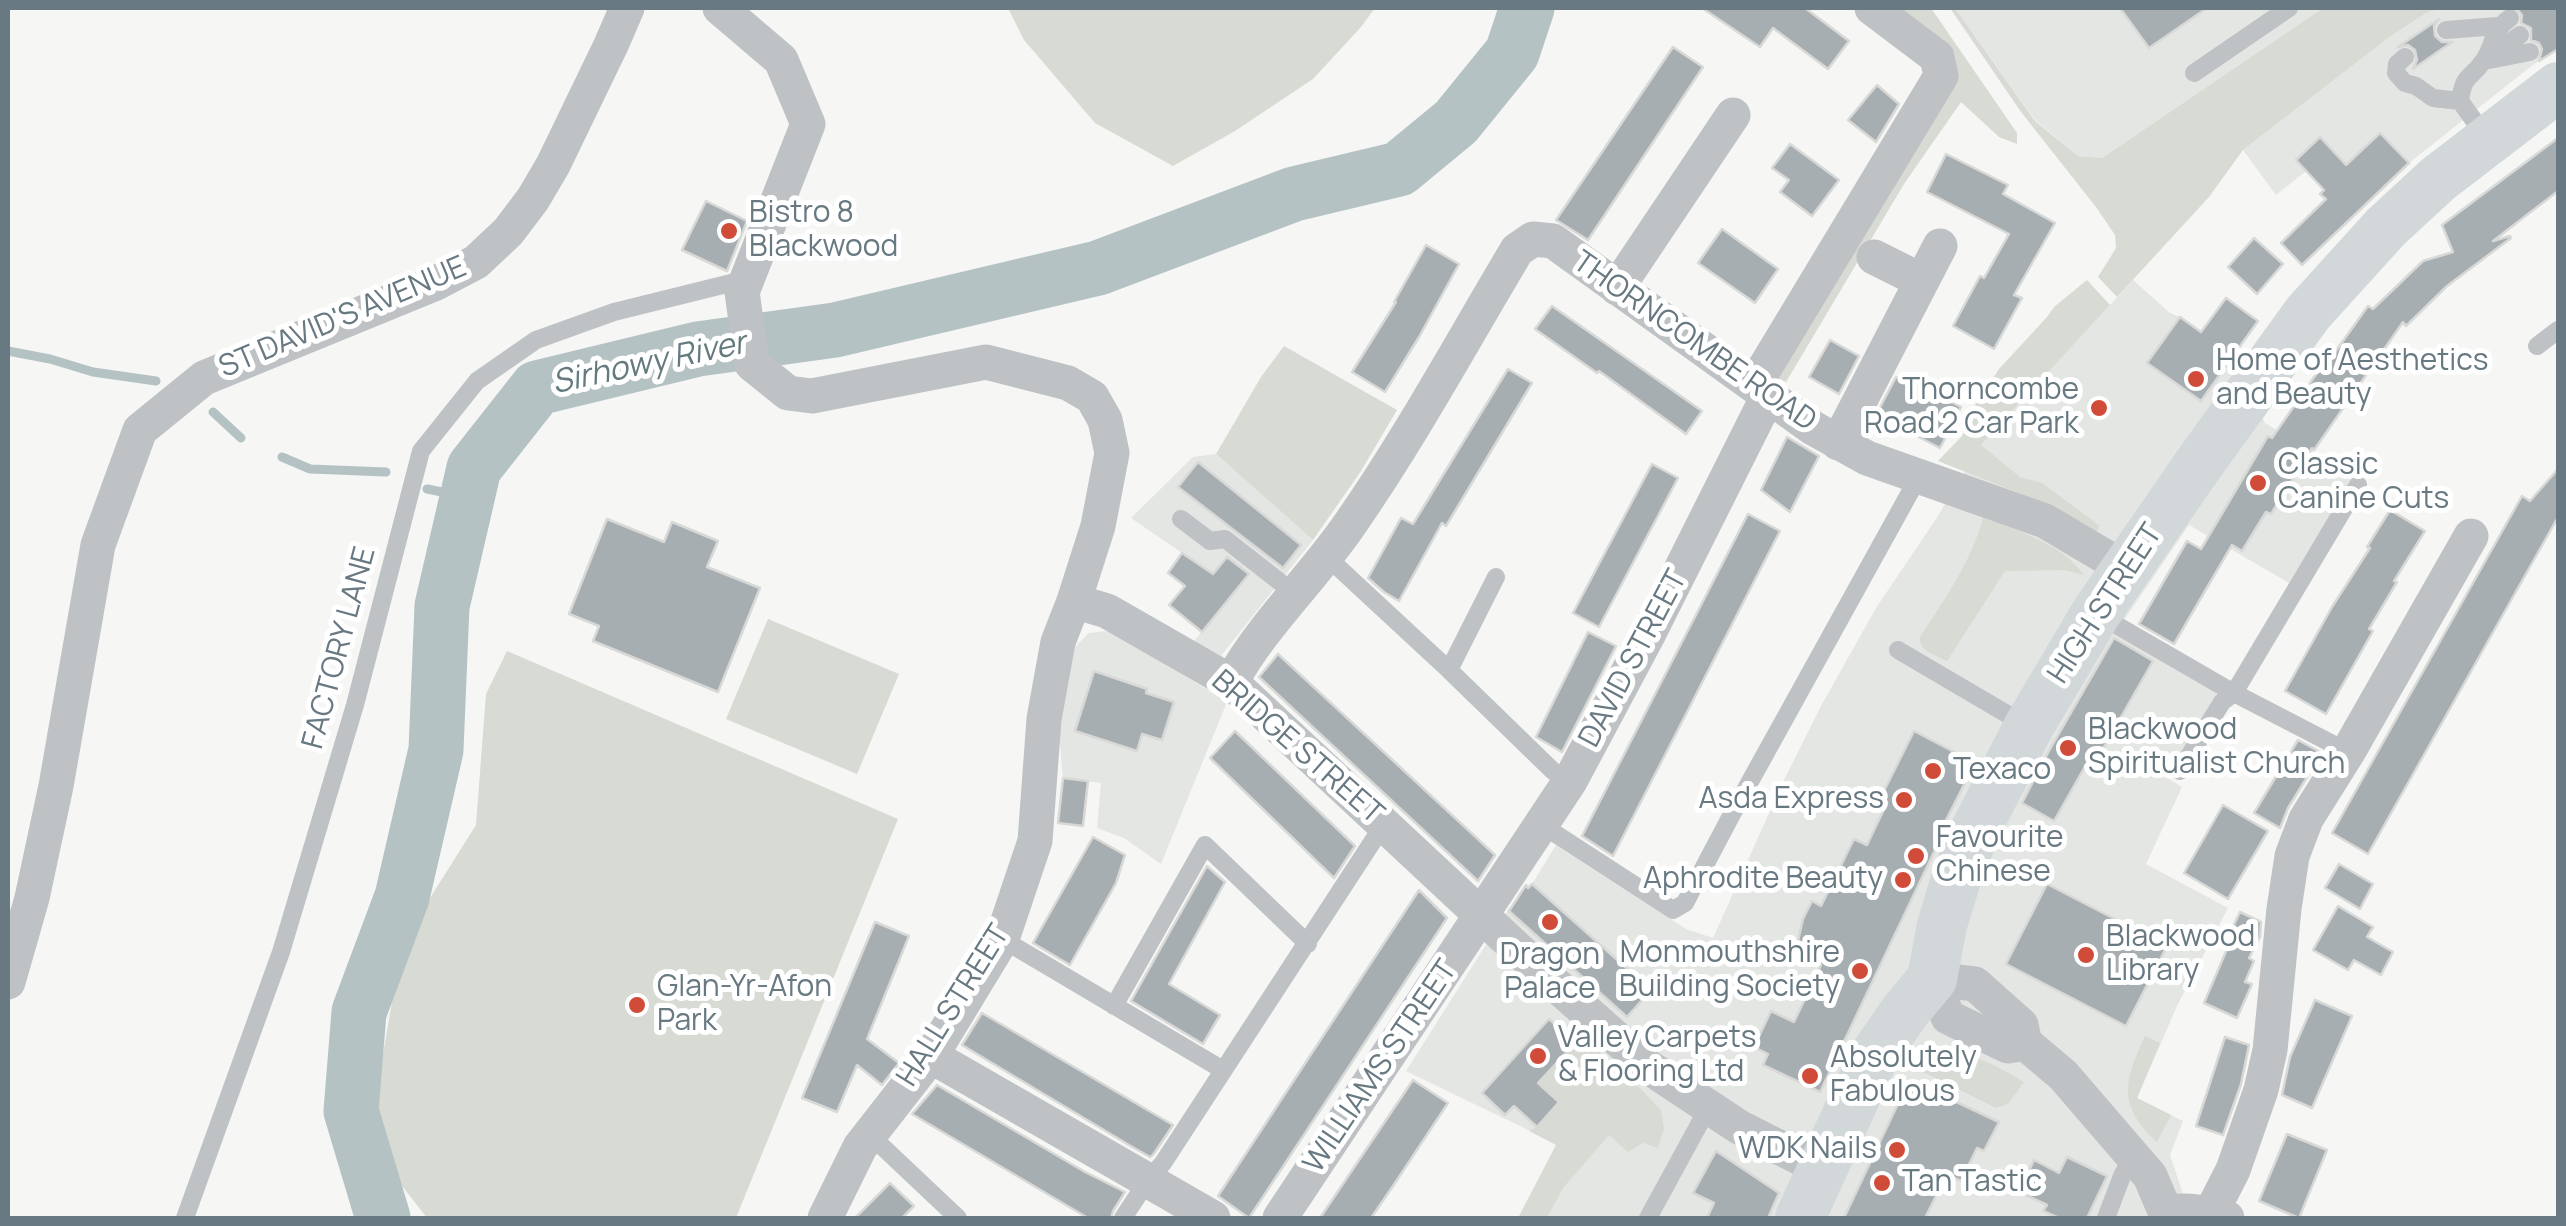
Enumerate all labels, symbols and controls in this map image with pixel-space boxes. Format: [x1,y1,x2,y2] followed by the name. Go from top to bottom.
[749,196,898,266] place label: Bistro 8 Blackwood
[718,220,740,242] marker: Bistro 8 Blackwood
[1565,244,1823,440] street label: THORNCOMBE ROAD
[214,250,472,386] street label: ST DAVID'S AVENUE
[549,325,749,403] water label: Sirhowy River
[2216,344,2489,414] place label: Home of Aesthetics and Beauty
[2185,368,2207,390] marker: Home of Aesthetics and Beauty
[1864,373,2079,444] place label: Thorncombe Road 2 Car Park
[2088,397,2110,419] marker: Thorncombe Road 2 Car Park
[2278,448,2449,518] place label: Classic Canine Cuts
[2247,472,2269,494] marker: Classic Canine Cuts
[2041,518,2171,690] street label: HIGH STREET
[296,543,384,753] street label: FACTORY LANE
[1572,564,1696,754] street label: DAVID STREET
[1204,664,1390,832] street label: BRIDGE STREET
[2088,713,2345,784] place label: Blackwood Spiritualist Church
[2057,737,2079,759] marker: Blackwood Spiritualist Church
[1953,753,2051,789] place label: Texaco
[1922,760,1944,782] marker: Texaco
[1699,782,1884,818] place label: Asda Express
[1893,789,1915,811] marker: Asda Express
[1936,821,2064,892] place label: Favourite Chinese
[1905,845,1927,867] marker: Favourite Chinese
[1643,862,1883,898] place label: Aphrodite Beauty
[1892,869,1914,891] marker: Aphrodite Beauty
[1539,911,1561,933] marker: Dragon Palace
[890,919,1018,1093] street label: HALL STREET
[2106,920,2255,990] place label: Blackwood Library
[1619,936,1840,1006] place label: Monmouthshire Building Society
[1500,938,1600,1008] place label: Dragon Palace
[2075,944,2097,966] marker: Blackwood Library
[1297,954,1465,1180] street label: WILLIAMS STREET
[1849,960,1871,982] marker: Monmouthshire Building Society
[657,970,832,1040] place label: Glan-Yr-Afon Park
[626,994,648,1016] marker: Glan-Yr-Afon Park
[1558,1021,1756,1092] place label: Valley Carpets & Flooring Ltd
[1830,1041,1977,1112] place label: Absolutely Fabulous
[1527,1045,1549,1067] marker: Valley Carpets & Flooring Ltd
[1799,1065,1821,1087] marker: Absolutely Fabulous
[1738,1132,1877,1168] place label: WDK Nails
[1886,1139,1908,1161] marker: WDK Nails
[1902,1165,2042,1201] place label: Tan Tastic
[1871,1172,1893,1194] marker: Tan Tastic

